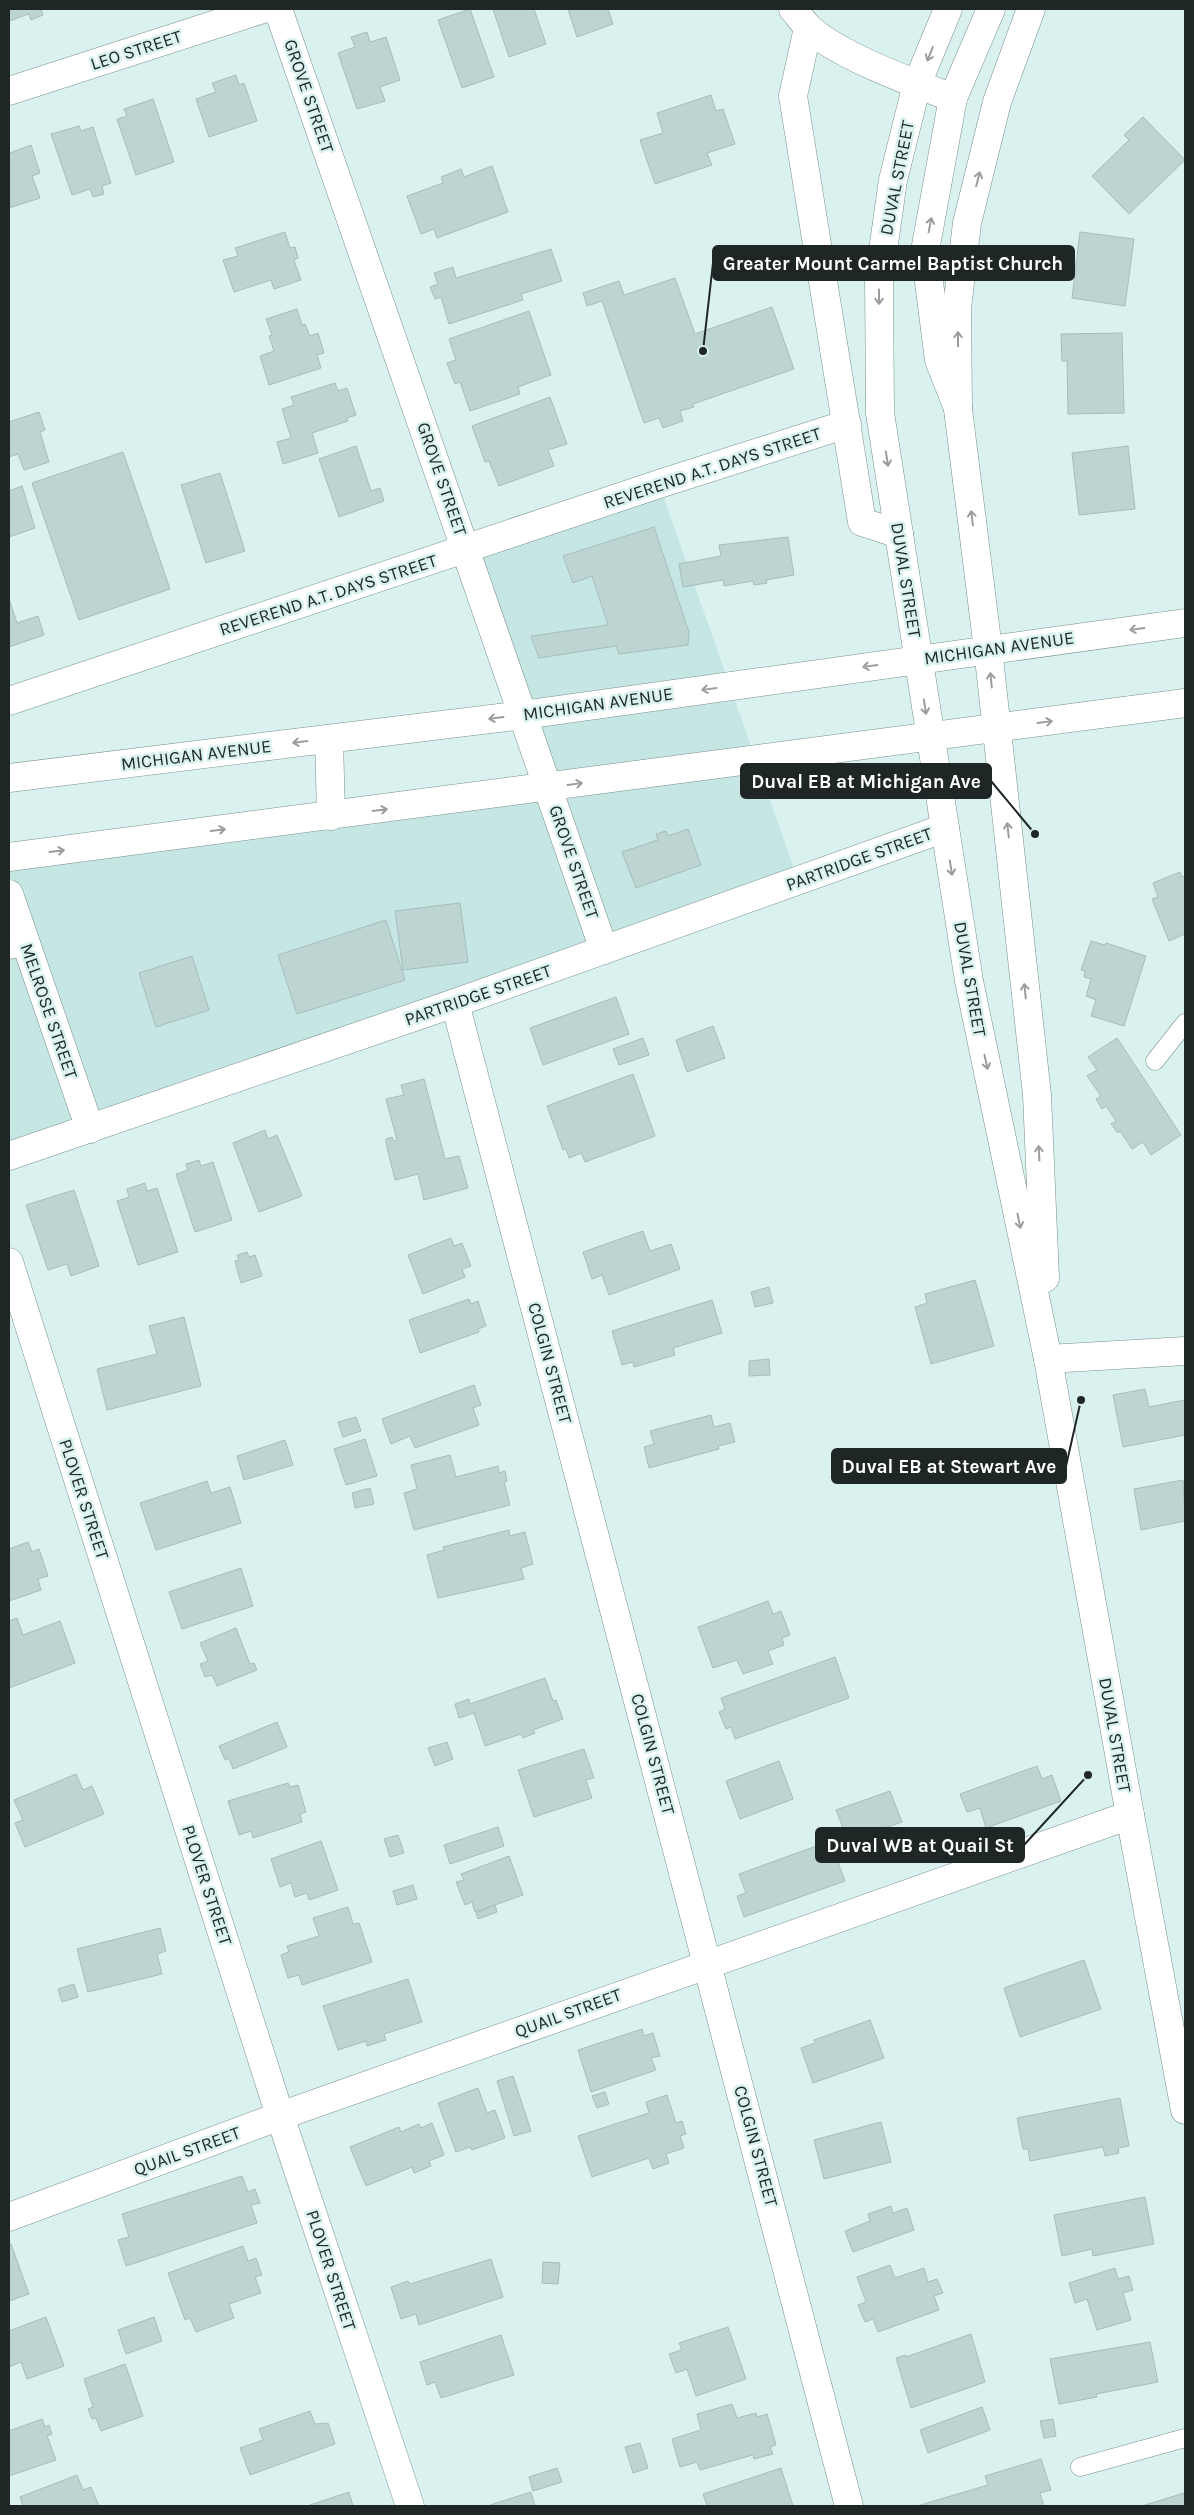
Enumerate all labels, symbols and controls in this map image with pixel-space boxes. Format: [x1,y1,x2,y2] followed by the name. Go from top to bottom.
[88,25,184,75] street label: LEO STREET
[279,36,339,156] street label: GROVE STREET
[924,46,934,61] one-way arrow
[875,119,919,237] street label: DUVAL STREET
[974,171,983,187] one-way arrow
[925,218,935,234] one-way arrow
[713,246,1074,280] callout: Greater Mount Carmel Baptist Church
[723,253,1063,275] text: Greater Mount Carmel Baptist Church
[874,289,884,305] one-way arrow
[953,332,962,348] one-way arrow
[412,419,472,539] street label: GROVE STREET
[600,422,824,514] street label: REVEREND A.T. DAYS STREET
[882,451,892,467] one-way arrow
[967,511,977,527] one-way arrow
[886,521,926,639] street label: DUVAL STREET
[216,549,440,641] street label: REVEREND A.T. DAYS STREET
[1129,624,1145,634] one-way arrow
[923,627,1075,669] street label: MICHIGAN AVENUE
[862,661,878,671] one-way arrow
[986,672,996,688] one-way arrow
[522,683,674,725] street label: MICHIGAN AVENUE
[701,684,717,694] one-way arrow
[921,699,931,715] one-way arrow
[488,713,504,723] one-way arrow
[1037,717,1053,727] one-way arrow
[120,735,272,775] street label: MICHIGAN AVENUE
[292,737,308,747] one-way arrow
[741,764,991,798] callout: Duval EB at Michigan Ave
[751,771,981,793] text: Duval EB at Michigan Ave
[567,779,583,789] one-way arrow
[544,802,604,922] street label: GROVE STREET
[371,805,387,815] one-way arrow
[783,822,935,896] street label: PARTRIDGE STREET
[1003,822,1013,838] one-way arrow
[210,825,226,835] one-way arrow
[49,846,65,856] one-way arrow
[946,859,956,875] one-way arrow
[949,920,991,1038] street label: DUVAL STREET
[16,940,82,1082] street label: MELROSE STREET
[402,960,554,1030] street label: PARTRIDGE STREET
[1020,984,1030,1000] one-way arrow
[982,1054,991,1070] one-way arrow
[1035,1146,1044,1162] one-way arrow
[1015,1213,1024,1229] one-way arrow
[523,1300,577,1426] street label: COLGIN STREET
[54,1436,114,1562] street label: PLOVER STREET
[832,1449,1066,1483] callout: Duval EB at Stewart Ave
[842,1456,1056,1478] text: Duval EB at Stewart Ave
[1094,1676,1136,1794] street label: DUVAL STREET
[626,1691,680,1817] street label: COLGIN STREET
[177,1822,237,1948] street label: PLOVER STREET
[816,1828,1024,1862] callout: Duval WB at Quail St
[826,1835,1014,1857] text: Duval WB at Quail St
[512,1984,624,2042] street label: QUAIL STREET
[729,2083,783,2209] street label: COLGIN STREET
[131,2122,243,2180] street label: QUAIL STREET
[301,2207,361,2333] street label: PLOVER STREET

